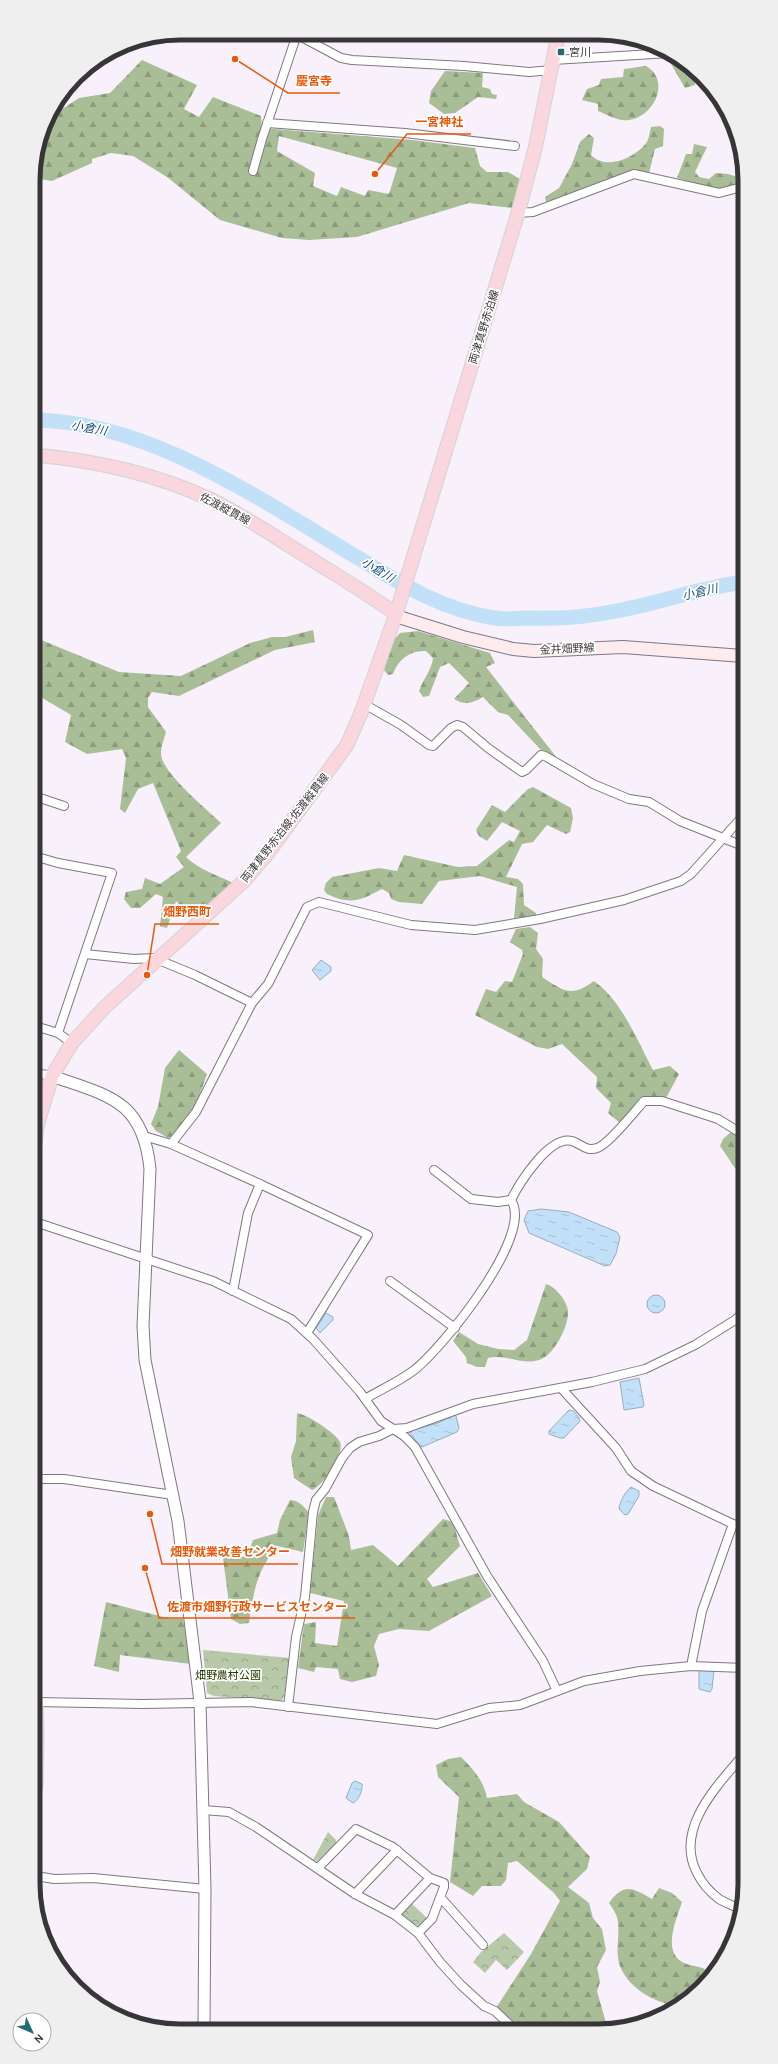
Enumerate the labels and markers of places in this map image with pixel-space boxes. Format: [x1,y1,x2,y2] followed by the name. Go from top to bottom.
[569,46,591,59] place label: 宮川
[556,47,566,57] marker: 宮川
[288,69,340,93] callout: 慶宮寺
[407,110,471,134] callout: 一宮神社
[155,900,219,924] callout: 畑野西町
[162,1540,298,1564] callout: 畑野就業改善センター
[159,1594,355,1618] callout: 佐渡市畑野行政サービスセンター

